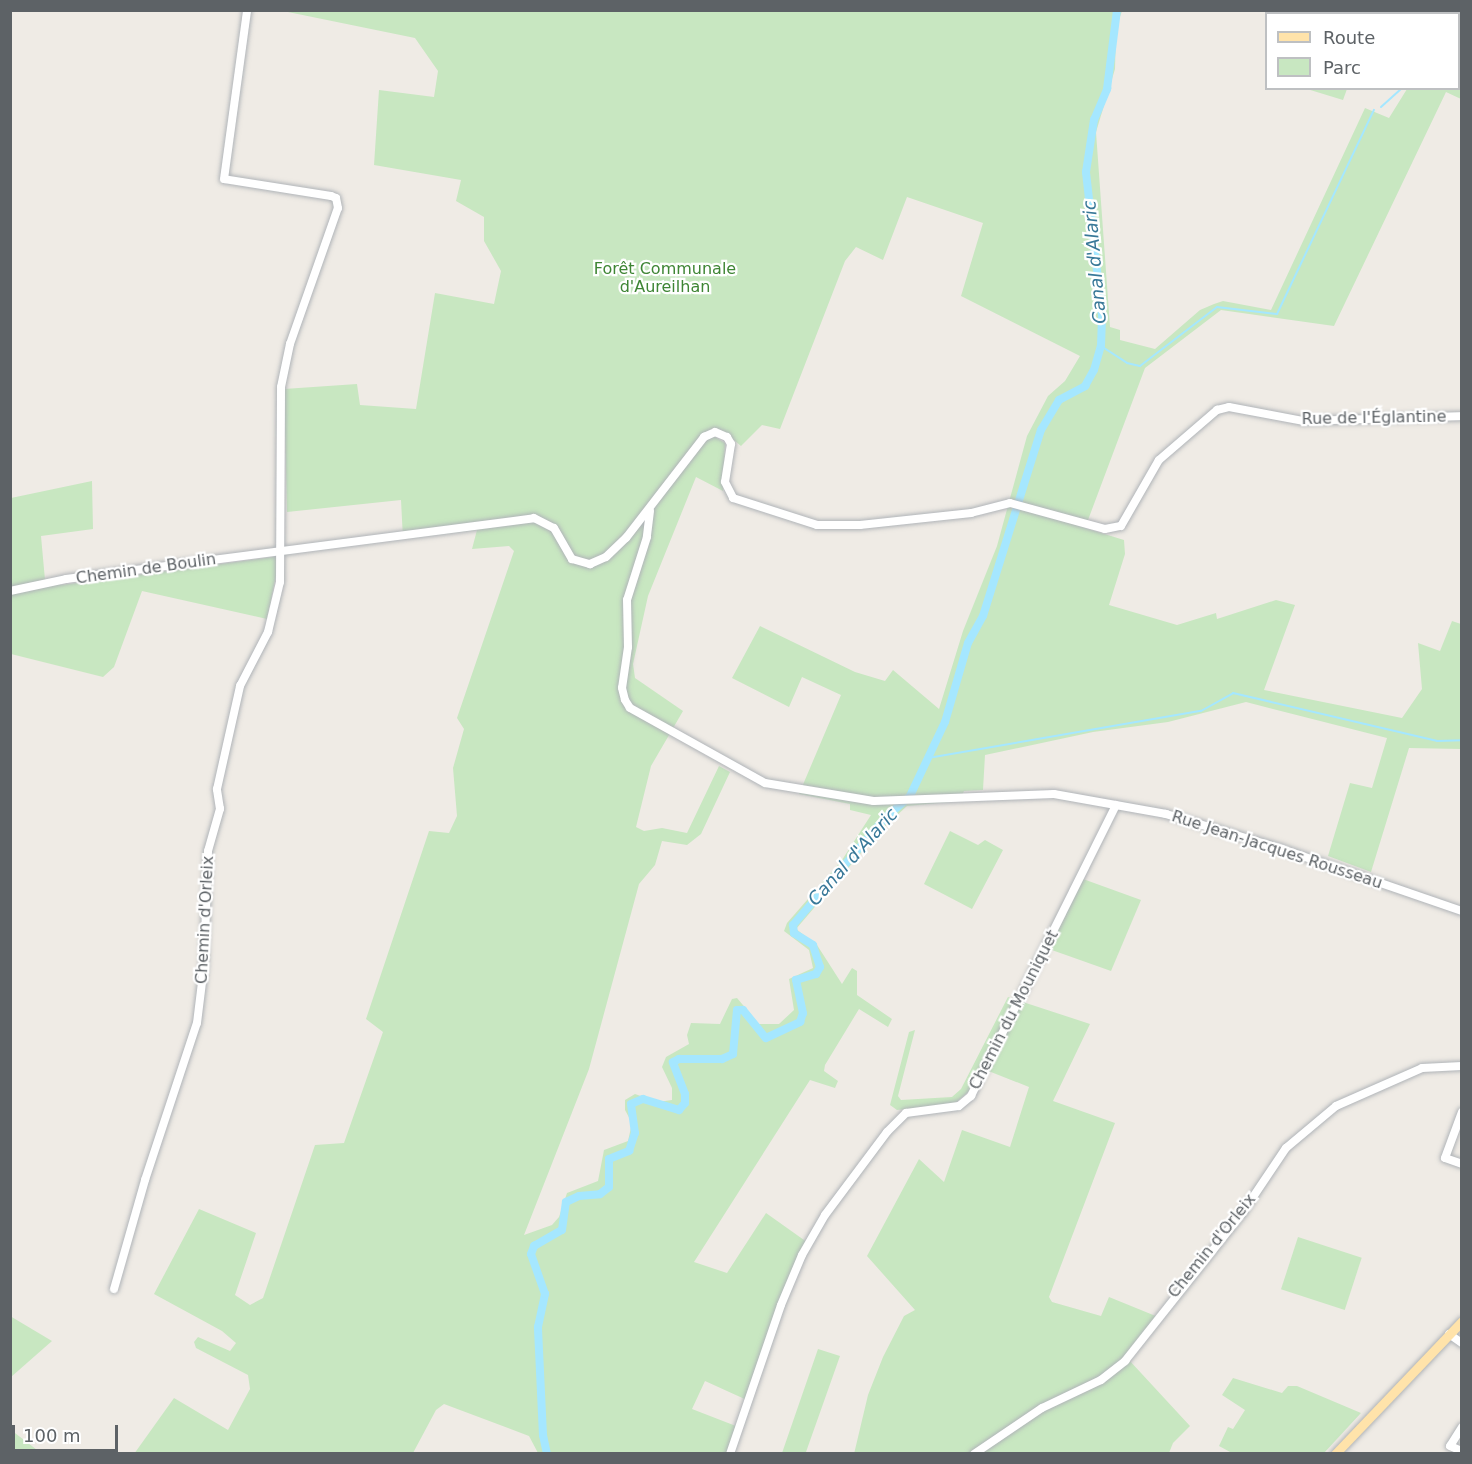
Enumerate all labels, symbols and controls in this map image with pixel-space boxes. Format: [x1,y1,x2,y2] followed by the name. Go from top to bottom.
[1265,12,1460,90] legend
[1323,27,1375,48] text: Route
[1323,57,1361,78] text: Parc
[1079,199,1111,325] water label: Canal d'Alaric
[594,259,736,297] park label: Forêt Communale d'Aureilhan
[1301,407,1447,429] street label: Rue de l'Églantine
[75,550,217,588] street label: Chemin de Boulin
[804,804,902,910] water label: Canal d'Alaric
[1169,807,1385,893] street label: Rue Jean-Jacques Rousseau
[192,855,218,985] street label: Chemin d'Orleix
[965,927,1063,1093] street label: Chemin du Mouniquet
[1164,1190,1260,1302] street label: Chemin d'Orleix
[15,1413,122,1451] scale bar
[23,1425,81,1446] text: 100 m

